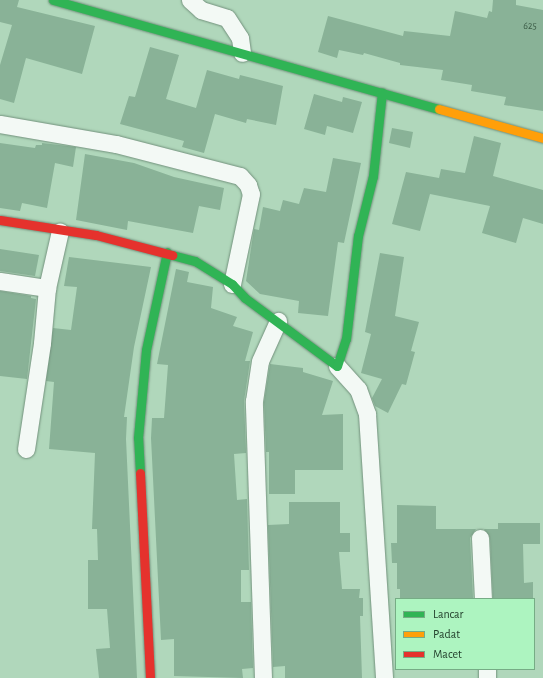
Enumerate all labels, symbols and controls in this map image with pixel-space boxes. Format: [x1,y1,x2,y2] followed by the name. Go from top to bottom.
[523,21,537,33] house number: 625
[395,598,535,670] legend
[433,608,463,620] text: Lancar
[433,628,460,640] text: Padat
[433,648,462,660] text: Macet

